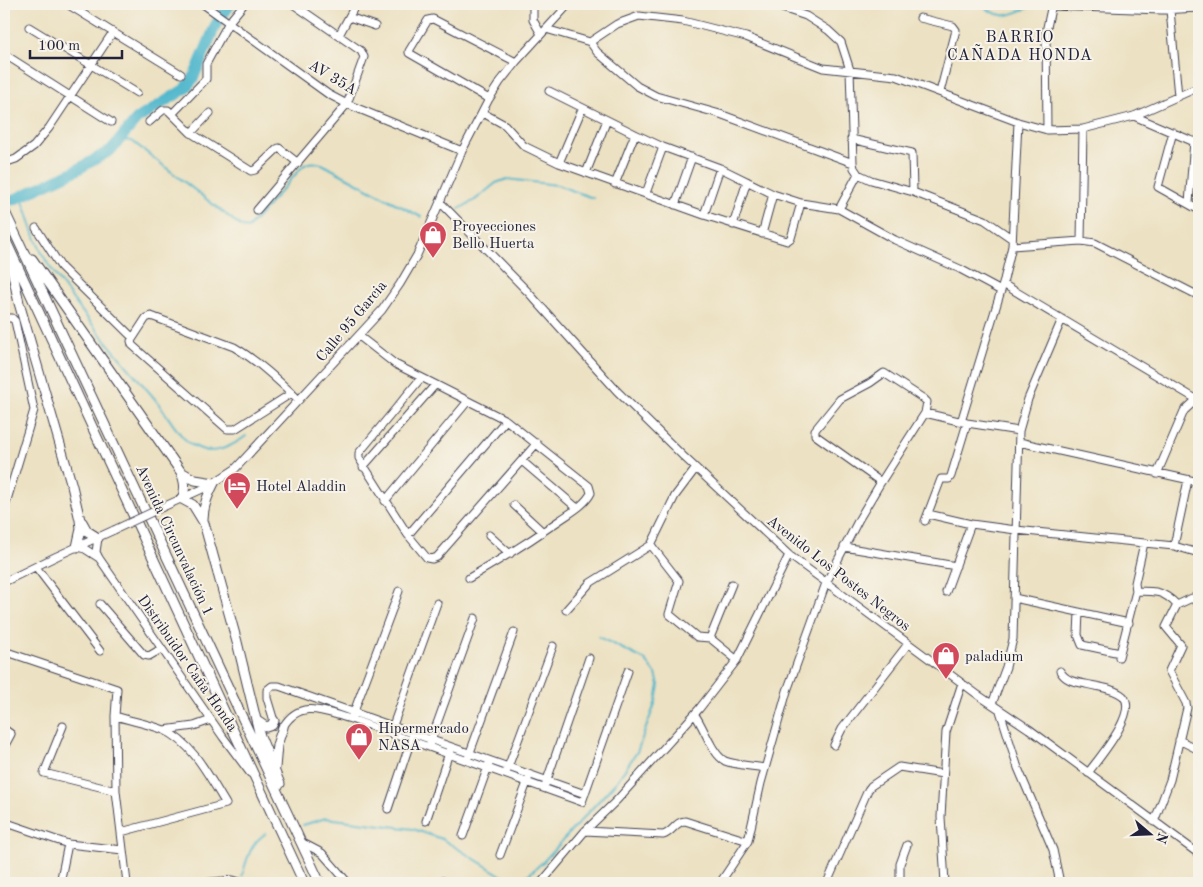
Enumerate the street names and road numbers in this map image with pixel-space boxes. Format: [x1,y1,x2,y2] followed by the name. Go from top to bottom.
[305,58,360,99] street label: AV 35A
[314,278,391,365] street label: Calle 95 Garcia
[132,463,215,618] street label: Avenida Circunvalación 1
[764,514,913,635] street label: Avenido Los Postes Negros
[134,593,240,735] street label: Distribuidor Caña Honda

